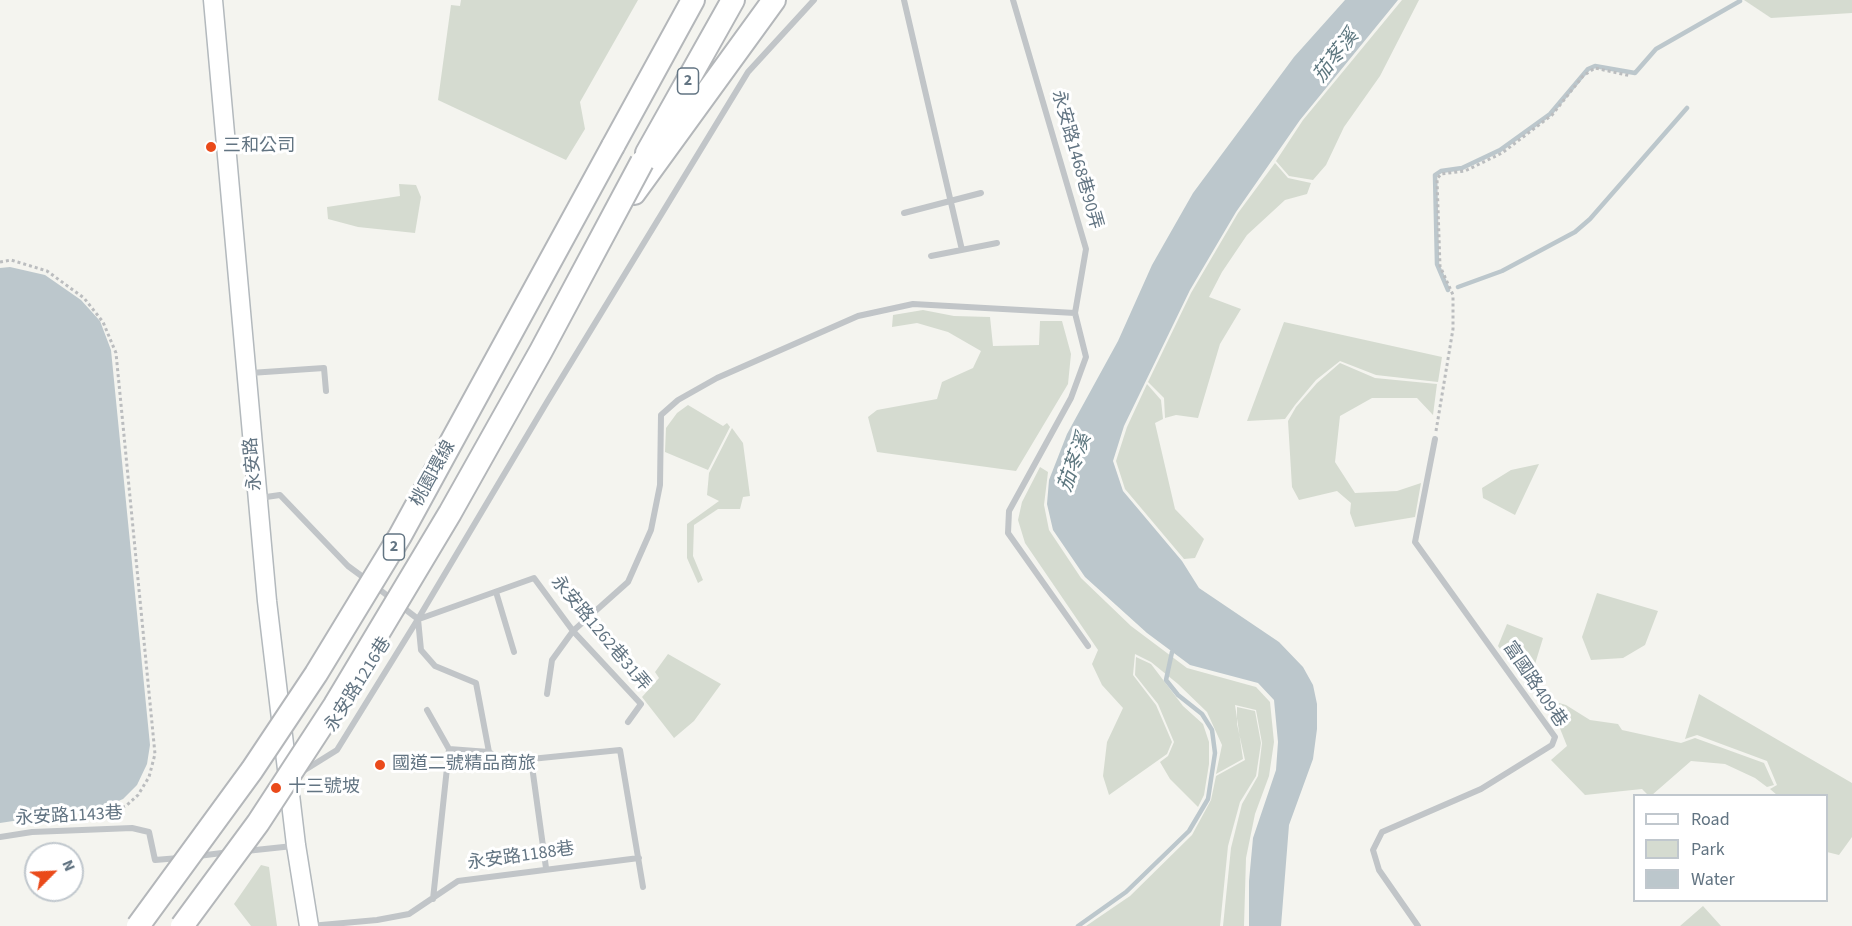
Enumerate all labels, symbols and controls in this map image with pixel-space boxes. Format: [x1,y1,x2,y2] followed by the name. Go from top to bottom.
[1309,26,1365,88] water label: 茄苳溪
[678,68,698,94] road number: 2
[1046,88,1106,232] street label: 永安路1468巷90弄
[223,136,295,158] place label: 三和公司
[204,140,218,154] marker: 三和公司
[1054,431,1098,495] water label: 茄苳溪
[241,436,267,492] street label: 永安路
[407,437,461,511] street label: 桃園環線
[384,534,404,560] road number: 2
[546,572,654,696] street label: 永安路1262巷31弄
[321,634,397,736] street label: 永安路1216巷
[1497,638,1571,732] street label: 富國路409巷
[392,754,536,776] place label: 國道二號精品商旅
[373,758,387,772] marker: 國道二號精品商旅
[288,777,360,799] place label: 十三號坡
[269,781,283,795] marker: 十三號坡
[1633,794,1828,902] legend
[15,803,123,831] street label: 永安路1143巷
[1691,807,1730,832] text: Road
[1691,837,1725,862] text: Park
[466,839,576,875] street label: 永安路1188巷
[24,842,84,902] north arrow
[56,856,81,875] text: N
[1691,867,1735,892] text: Water

